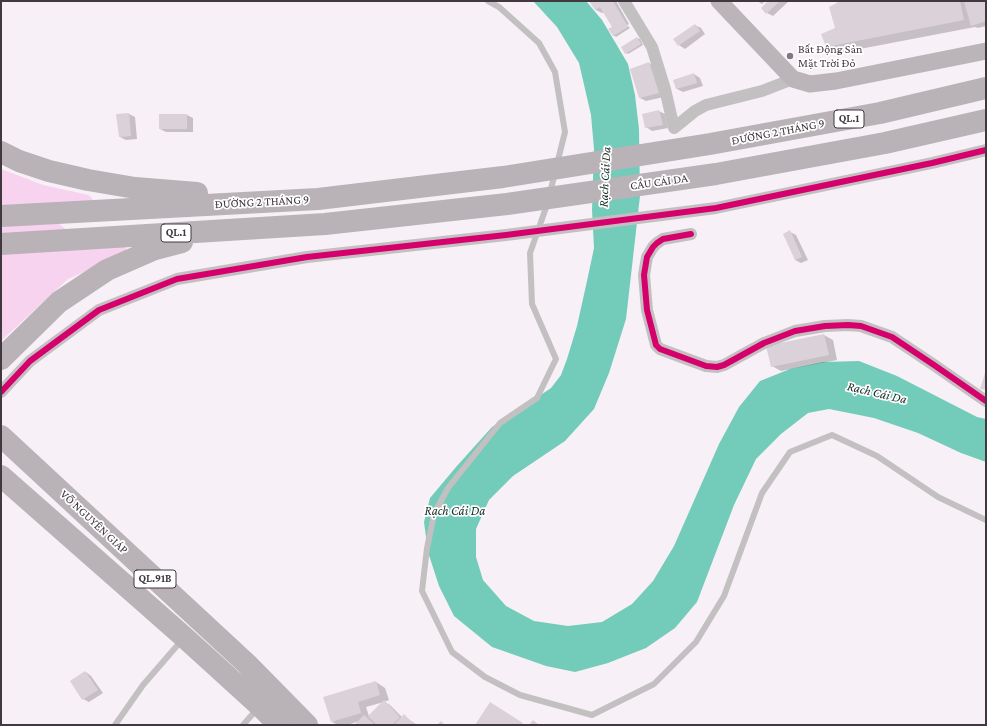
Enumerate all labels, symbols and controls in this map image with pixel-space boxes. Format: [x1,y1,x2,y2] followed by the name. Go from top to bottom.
[798,42,862,70] place label: Bất Động Sản Mặt Trời Đỏ
[785,51,795,61] marker: Bất Động Sản Mặt Trời Đỏ
[834,110,864,128] road number: QL.1
[730,116,826,148] street label: ĐƯỜNG 2 THÁNG 9
[596,146,614,208] water label: Rạch Cái Da
[629,171,689,193] street label: CẦU CÁI DA
[214,192,310,212] street label: ĐƯỜNG 2 THÁNG 9
[161,224,191,242] road number: QL.1
[846,379,908,407] water label: Rạch Cái Da
[57,487,131,557] street label: VÕ NGUYÊN GIÁP
[425,503,485,519] water label: Rạch Cái Da
[134,570,176,588] road number: QL.91B

